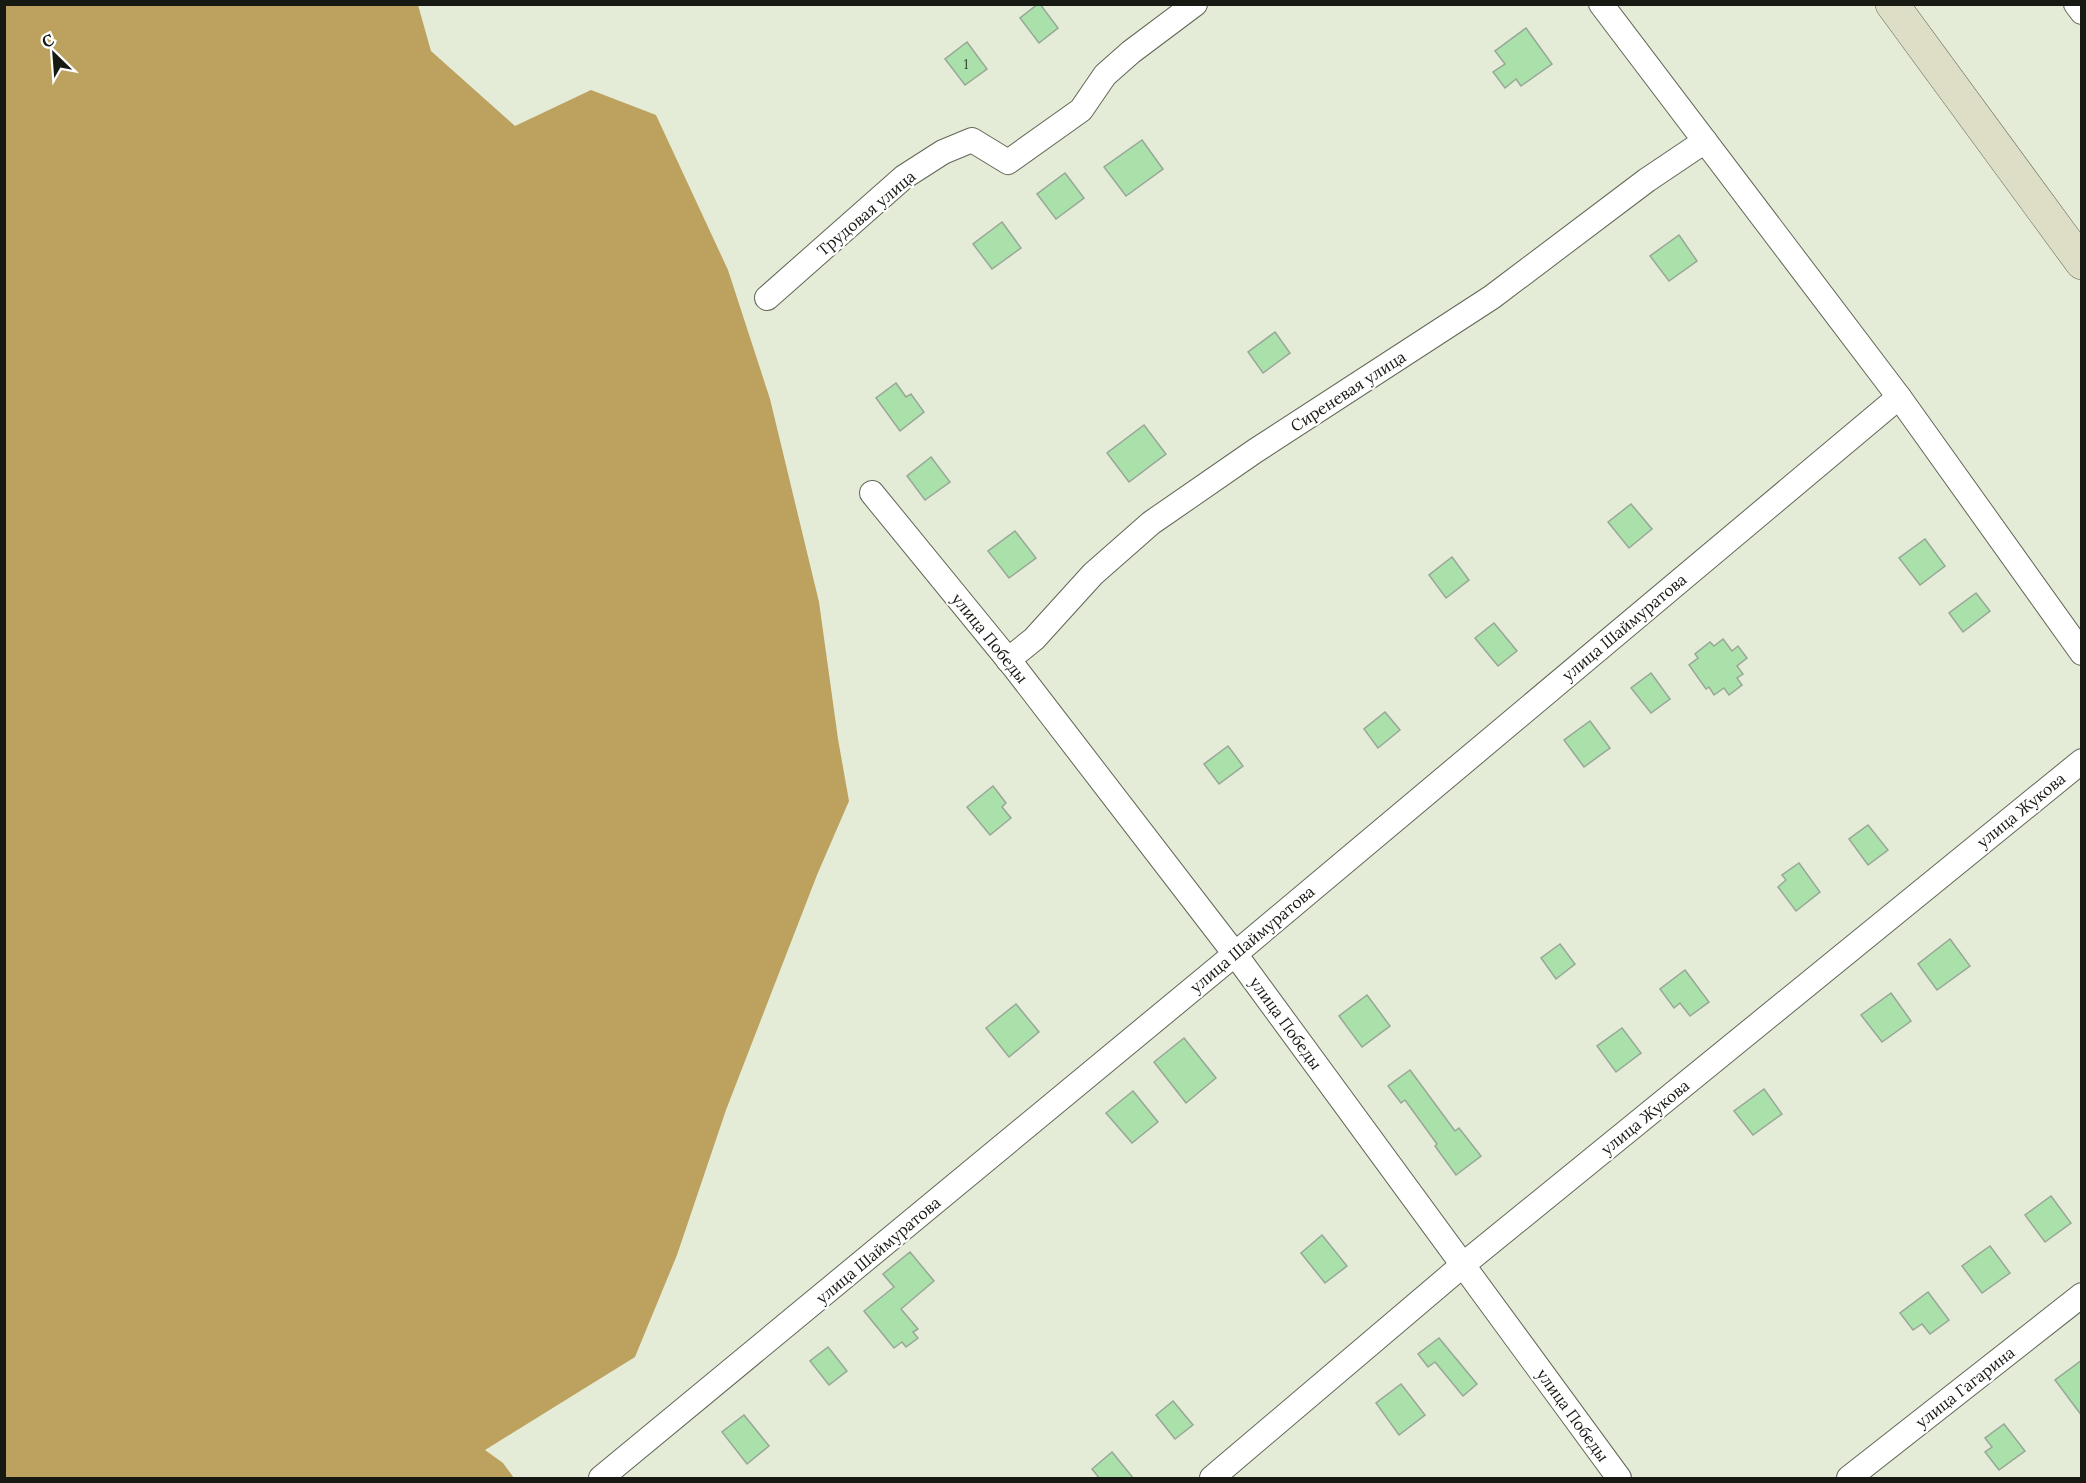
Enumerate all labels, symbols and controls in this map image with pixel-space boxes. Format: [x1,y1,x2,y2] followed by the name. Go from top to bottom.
[24,24,84,84] north arrow
[38,29,57,52] text: С
[963,55,969,73] house number: 1
[813,166,919,260] street label: Трудовая улица
[1287,346,1409,436] street label: Сиреневая улица
[1558,569,1690,685] street label: улица Шаймуратова
[948,589,1032,687] street label: улица Победы
[1973,768,2069,852] street label: улица Жукова
[1186,881,1318,997] street label: улица Шаймуратова
[1246,973,1327,1074] street label: улица Победы
[1597,1075,1693,1159] street label: улица Жукова
[812,1192,944,1308] street label: улица Шаймуратова
[1911,1342,2019,1432] street label: улица Гагарина
[1533,1365,1614,1466] street label: улица Победы

